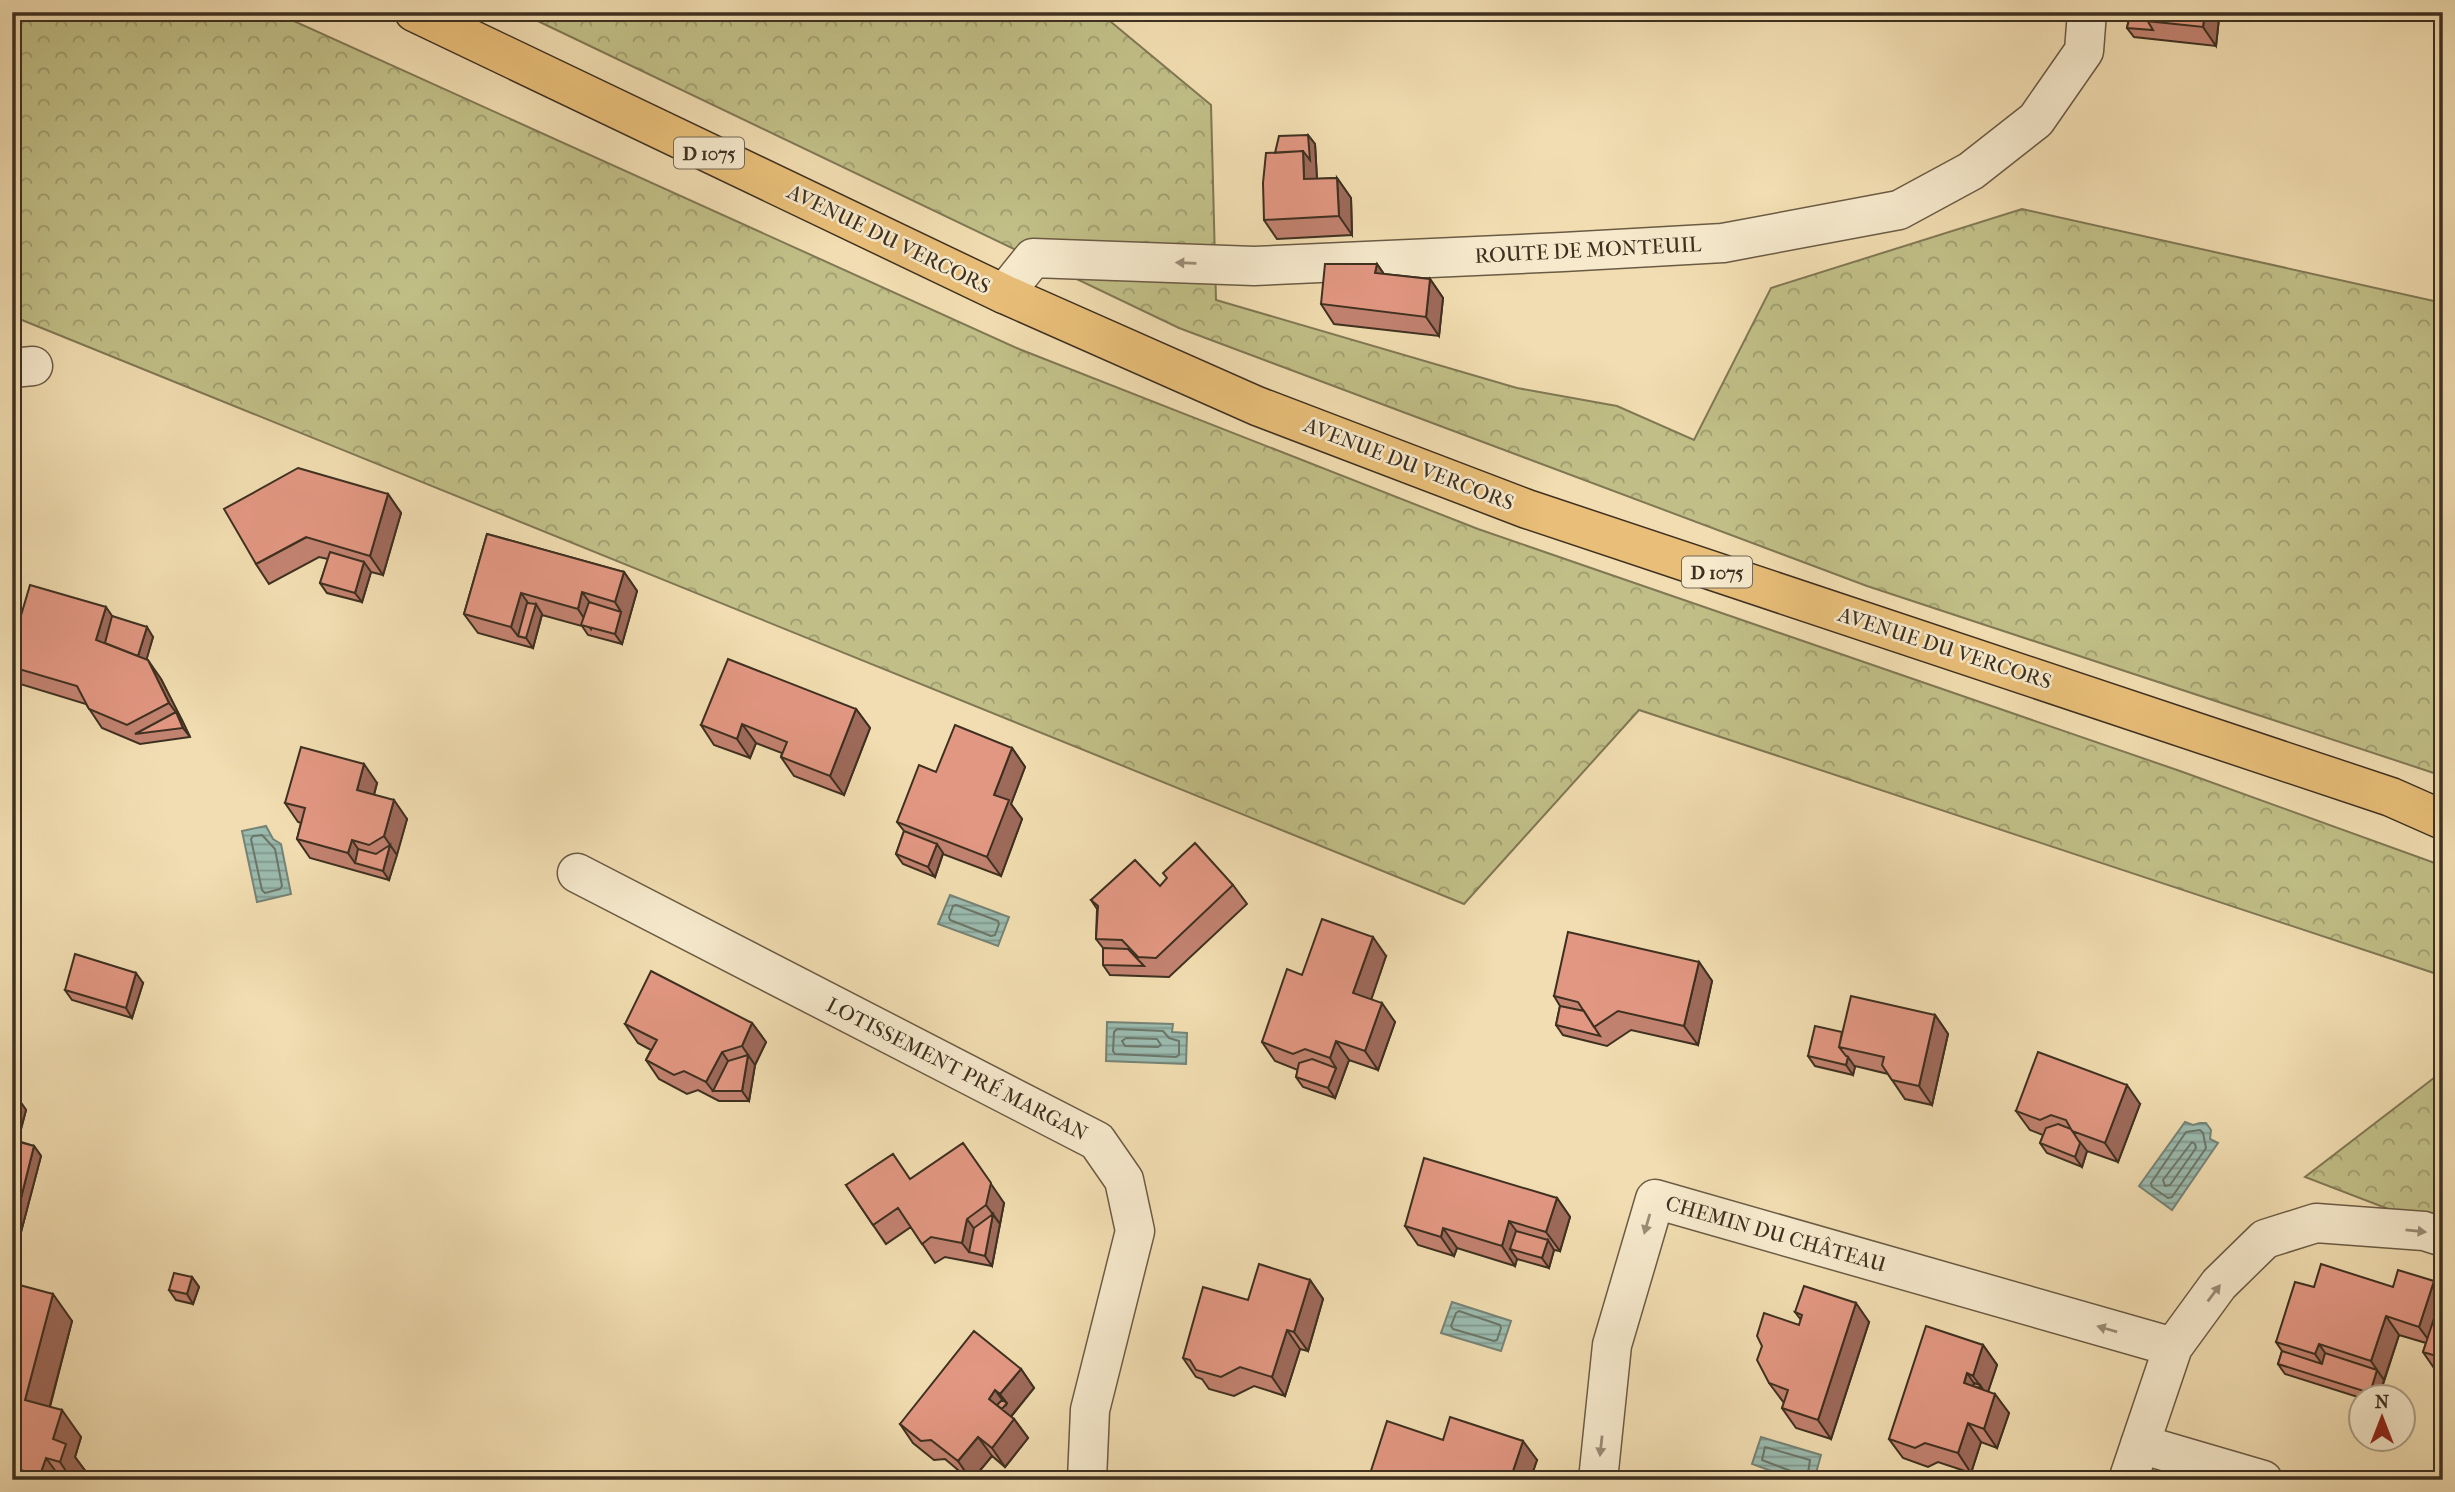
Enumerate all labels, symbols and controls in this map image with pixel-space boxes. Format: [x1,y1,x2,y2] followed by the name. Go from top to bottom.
[674,138,744,168] road number: D 1075
[783,179,994,299] street label: AVENUE DU VERCORS
[1474,232,1702,268] street label: ROUTE DE MONTEUIL
[1175,258,1197,269] one-way arrow
[1300,413,1517,515] street label: AVENUE DU VERCORS
[1682,556,1752,587] road number: D 1075
[1834,602,2055,694] street label: AVENUE DU VERCORS
[822,993,1092,1146] street label: LOTISSEMENT PRÉ MARGAN
[1663,1191,1890,1277] street label: CHEMIN DU CHÂTEAU
[1642,1214,1652,1235] one-way arrow
[2405,1226,2427,1237] one-way arrow
[2206,1284,2221,1302] one-way arrow
[2097,1323,2118,1333] one-way arrow
[2346,1384,2416,1454] north arrow
[2375,1391,2390,1413] text: N
[1596,1435,1607,1457] one-way arrow

